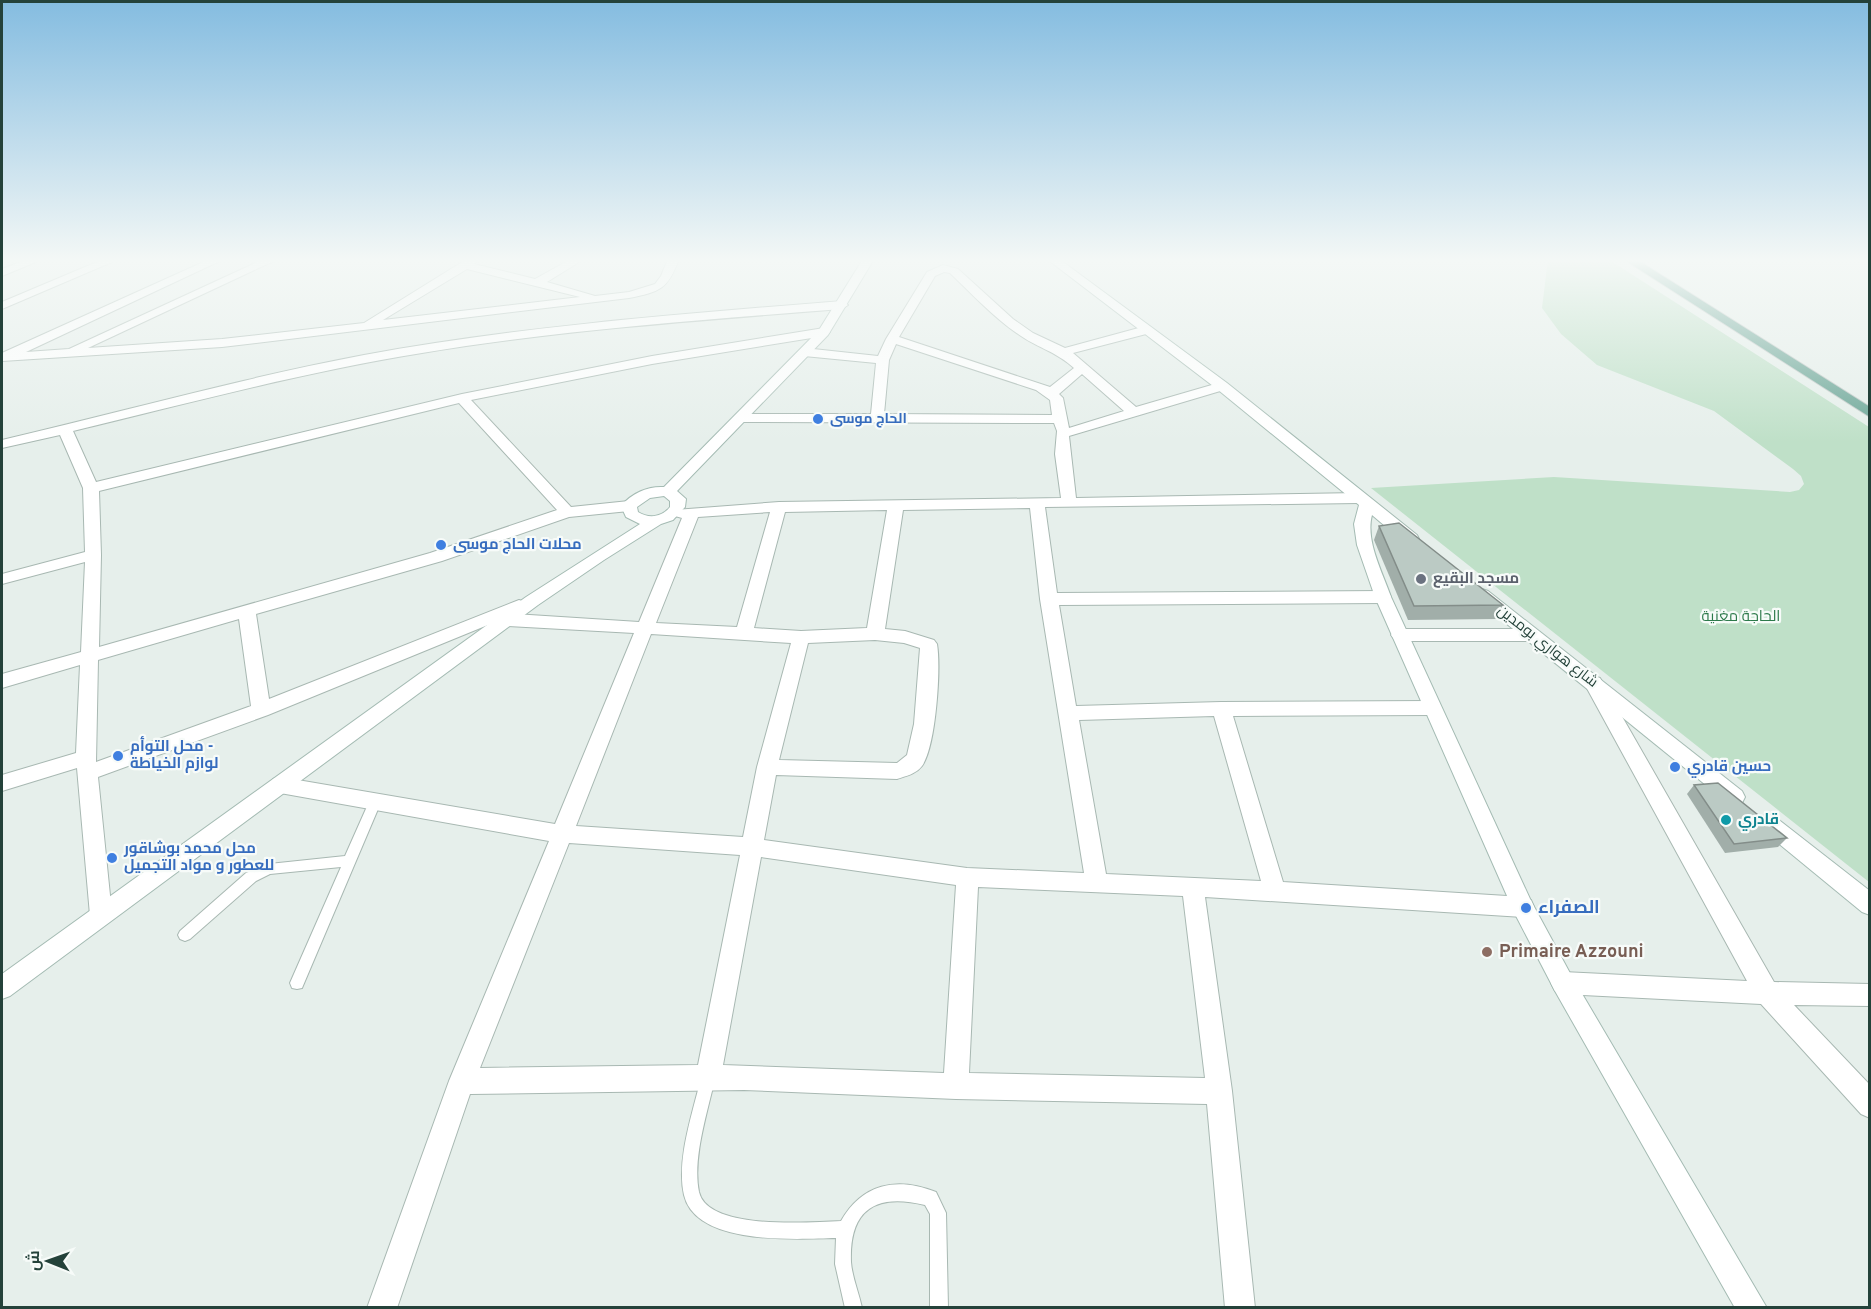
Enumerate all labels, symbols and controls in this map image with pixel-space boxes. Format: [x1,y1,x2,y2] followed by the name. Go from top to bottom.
[830,411,907,428] place label: الحاج موسى
[811,412,825,426] marker: الحاج موسى
[453,536,582,555] place label: محلات الحاج موسى
[434,538,448,552] marker: محلات الحاج موسى
[1433,570,1519,589] place label: مسجد البقيع
[1414,572,1428,586] marker: مسجد البقيع
[1492,602,1601,693] street label: شارع هواري بومدين
[1702,608,1780,627] park label: الحاجة مغنية
[130,736,219,774] place label: محل التوأم - لوازم الخياطة
[111,749,125,763] marker: محل التوأم - لوازم الخياطة
[1687,758,1771,778] place label: حسين قادري
[1668,760,1682,774] marker: حسين قادري
[1738,811,1779,831] place label: قادري
[1719,813,1733,827] marker: قادري
[123,840,274,876] place label: محل محمد بوشاقور للعطور و مواد التجميل
[105,851,119,865] marker: محل محمد بوشاقور للعطور و مواد التجميل
[1538,897,1600,920] place label: الصفراء
[1519,901,1533,915] marker: الصفراء
[1499,941,1644,964] place label: Primaire Azzouni
[1480,945,1494,959] marker: Primaire Azzouni
[18,1231,78,1291] north arrow
[25,1250,45,1271] text: ش

